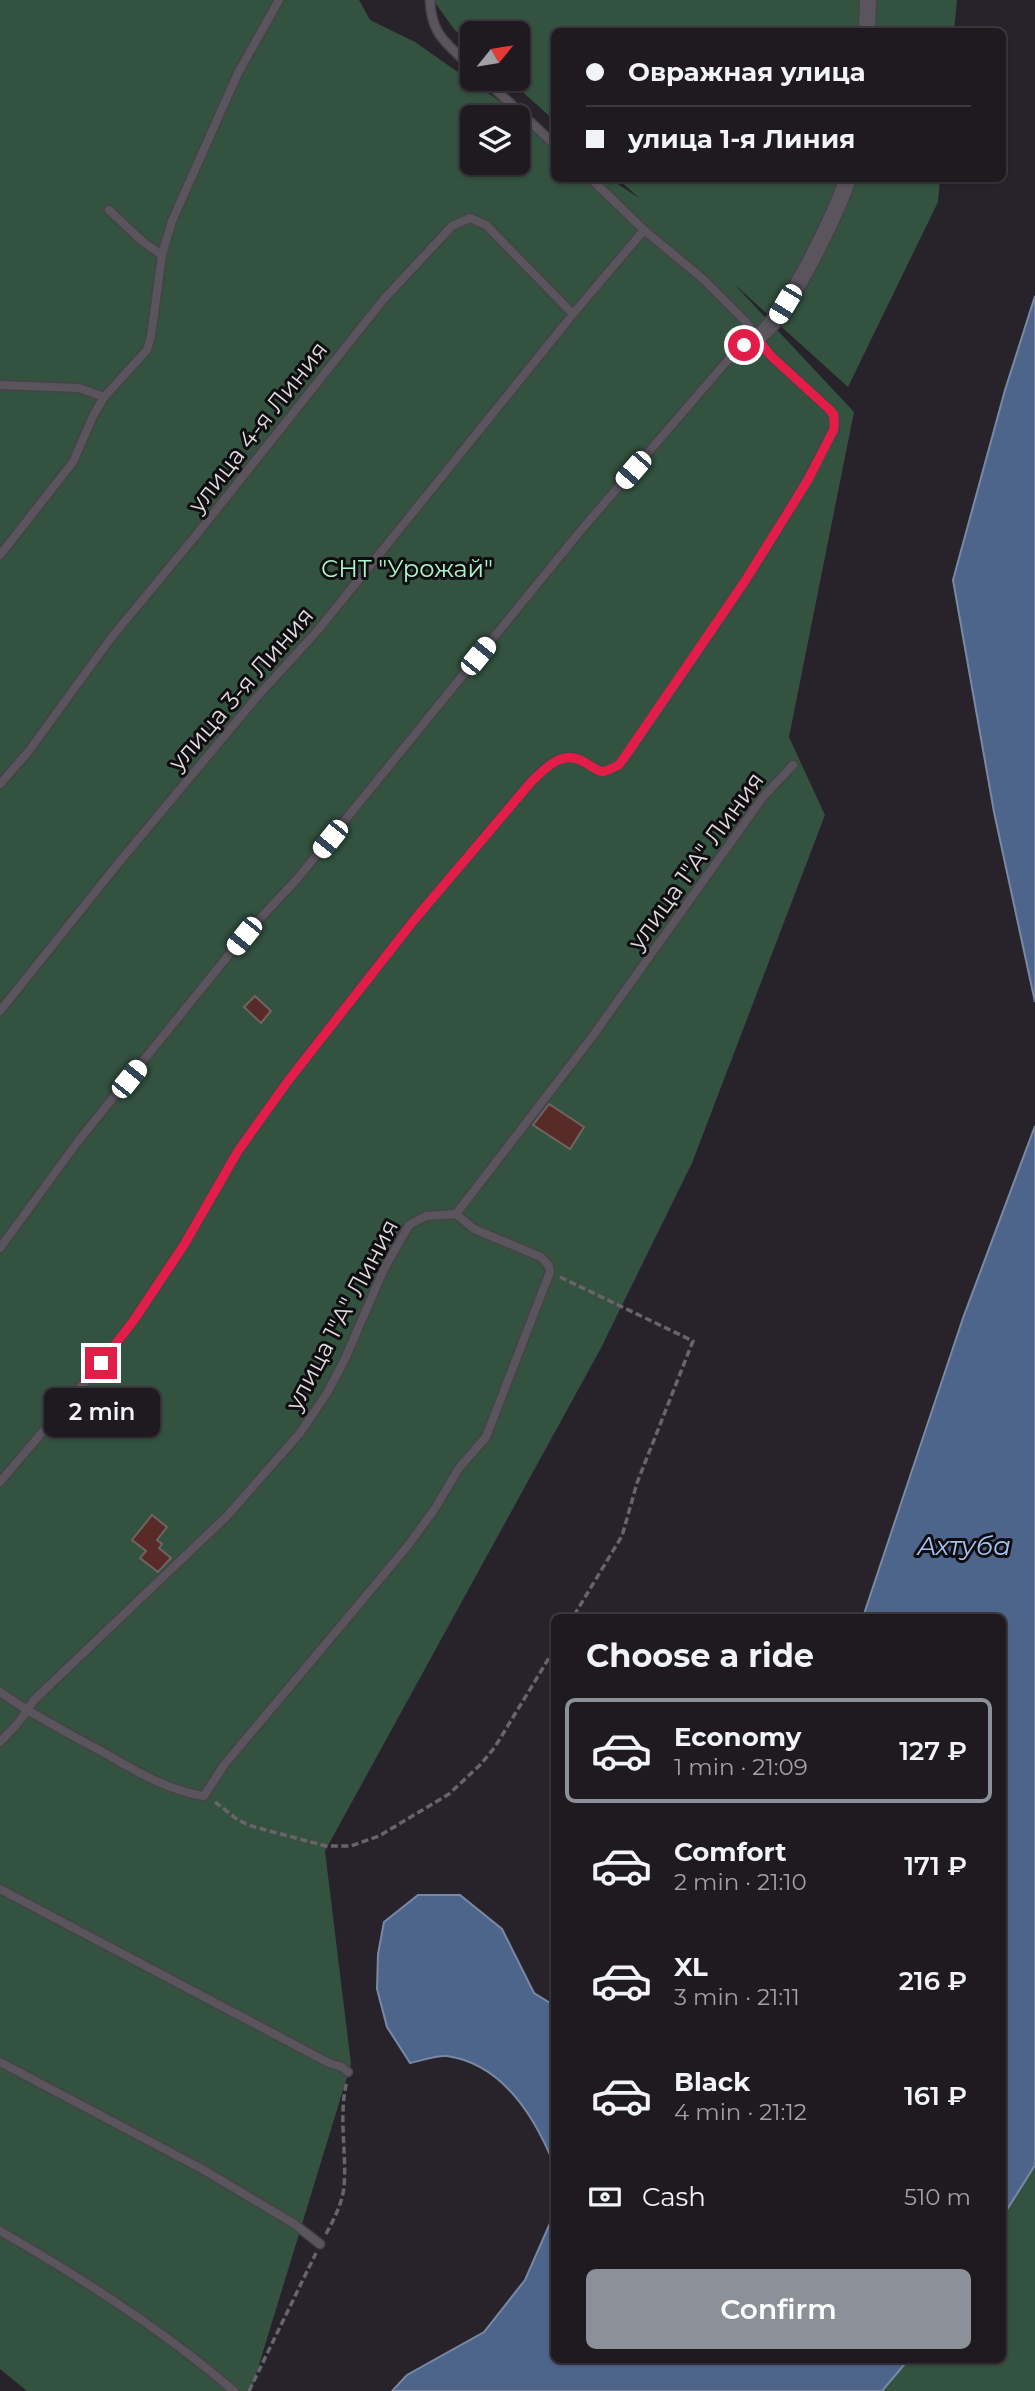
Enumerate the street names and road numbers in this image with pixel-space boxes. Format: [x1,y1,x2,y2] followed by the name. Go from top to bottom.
[181,335,333,519] street label: улица 4-я Линия
[161,601,319,777] street label: улица 3-я Линия
[621,766,770,956] street label: улица 1"А" Линия
[278,1214,404,1416] street label: улица 1"А" Линия

